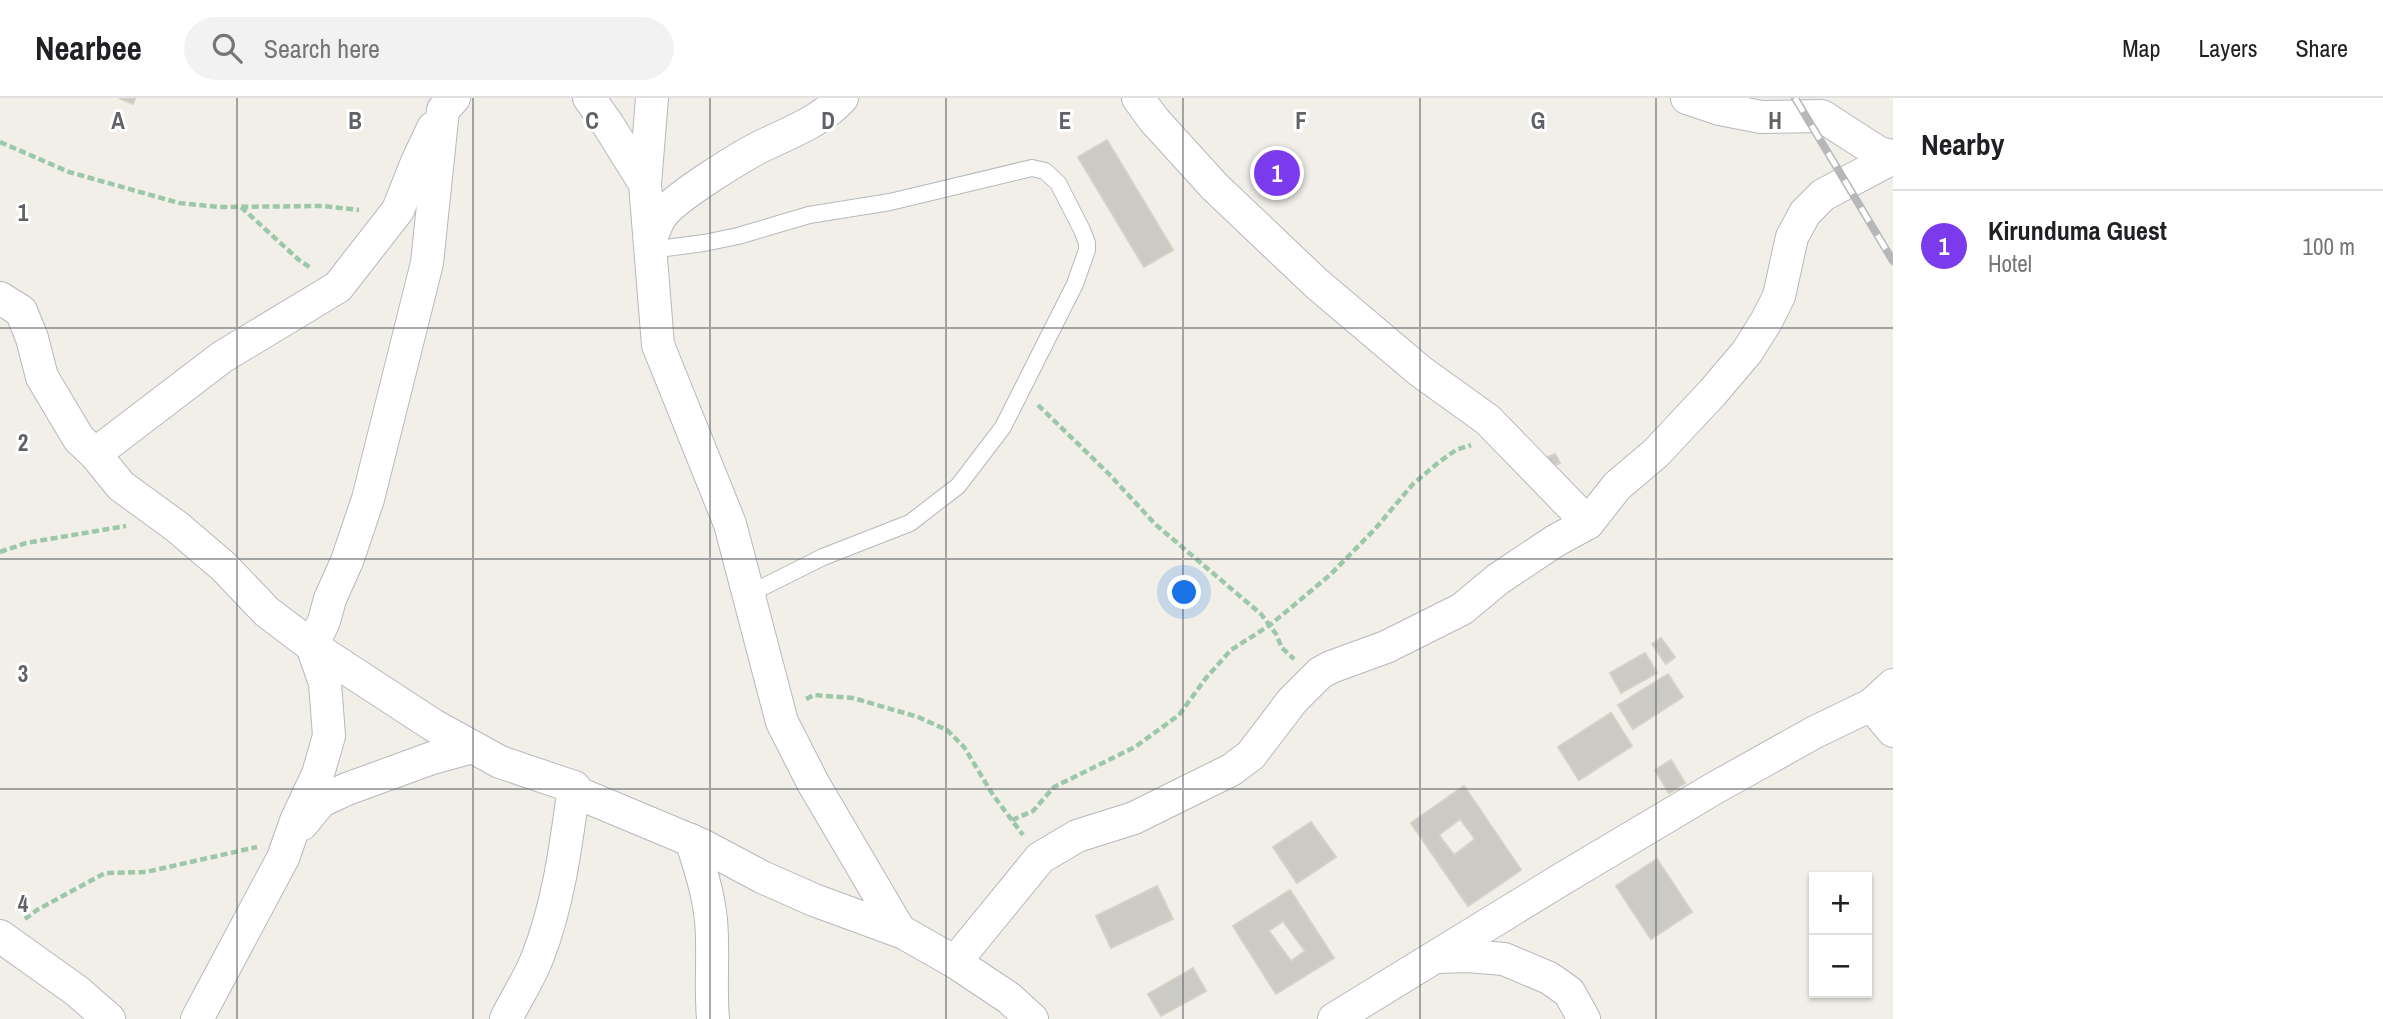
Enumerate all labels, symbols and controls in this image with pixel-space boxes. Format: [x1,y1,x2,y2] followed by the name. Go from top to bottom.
[184,17,674,80] search box
[35,26,142,70] text: Nearbee
[208,29,246,67] icon: search
[264,31,380,66] text: Search here
[2122,32,2160,64] text: Map
[2198,32,2257,64] text: Layers
[2295,32,2348,64] text: Share
[111,105,125,136] text: A
[348,105,362,136] text: B
[585,105,599,136] text: C
[821,105,835,136] text: D
[1059,105,1071,136] text: E
[1295,105,1307,136] text: F
[1531,105,1545,136] text: G
[1768,105,1782,136] text: H
[1921,124,2004,164] text: Nearby
[1254,147,1300,199] pin: 1
[18,197,29,228] text: 1
[1988,213,2167,248] text: Kirunduma Guest
[1939,231,1949,262] text: 1
[2303,231,2355,262] text: 100 m
[1988,248,2032,279] text: Hotel
[18,427,28,458] text: 2
[1167,575,1201,609] your location
[18,658,28,689] text: 3
[1809,872,1872,998] map controls
[1809,872,1872,935] button: +
[18,888,29,919] text: 4
[1809,935,1872,998] button: −

